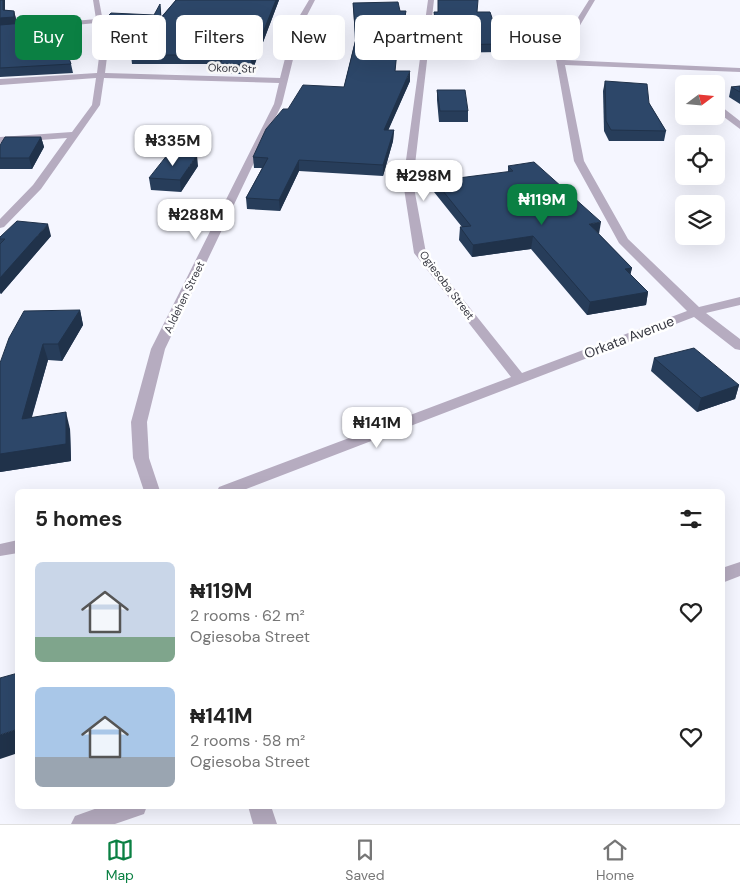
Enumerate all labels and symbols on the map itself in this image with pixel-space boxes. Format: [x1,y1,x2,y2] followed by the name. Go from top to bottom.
[208,60,256,76] street label: Okoro Str
[675,75,725,125] north arrow
[138,124,208,167] pin: ₦335M
[389,160,459,202] pin: ₦298M
[507,184,577,226] pin: ₦119M
[161,198,231,241] pin: ₦288M
[417,248,477,322] street label: Ogiesoba Street
[161,259,207,335] street label: A.Idehen Street
[582,312,677,362] street label: Orkata Avenue
[342,406,412,449] pin: ₦141M

